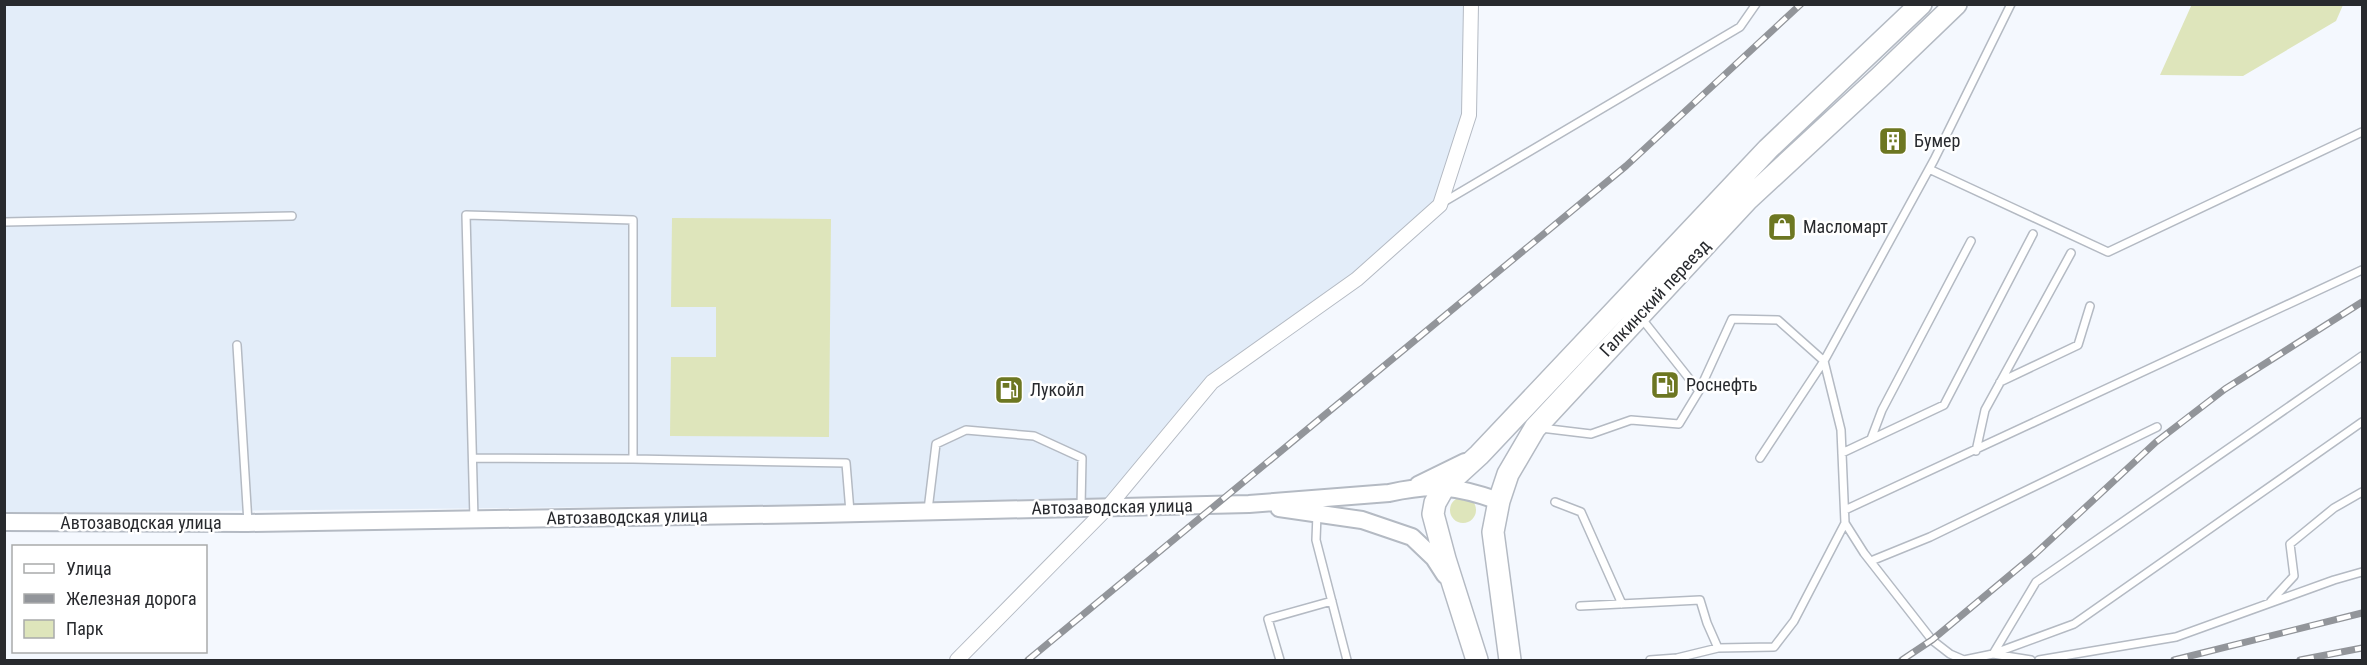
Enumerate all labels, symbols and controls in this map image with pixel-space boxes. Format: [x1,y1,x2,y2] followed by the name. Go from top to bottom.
[1877,125,1909,157] building icon: Бумер
[1914,130,1960,151] place label: Бумер
[1766,211,1798,243] shop icon: Масломарт
[1803,216,1888,237] place label: Масломарт
[1595,235,1714,360] street label: Галкинский переезд
[1649,369,1681,401] fuel station icon: Роснефть
[993,374,1025,406] fuel station icon: Лукойл
[1686,374,1758,395] place label: Роснефть
[1030,379,1084,400] place label: Лукойл
[1031,495,1193,518] street label: Автозаводская улица
[546,505,708,528] street label: Автозаводская улица
[60,512,222,533] street label: Автозаводская улица
[12,545,207,653] legend
[66,558,112,579] text: Улица
[66,588,197,609] text: Железная дорога
[66,618,104,639] text: Парк

